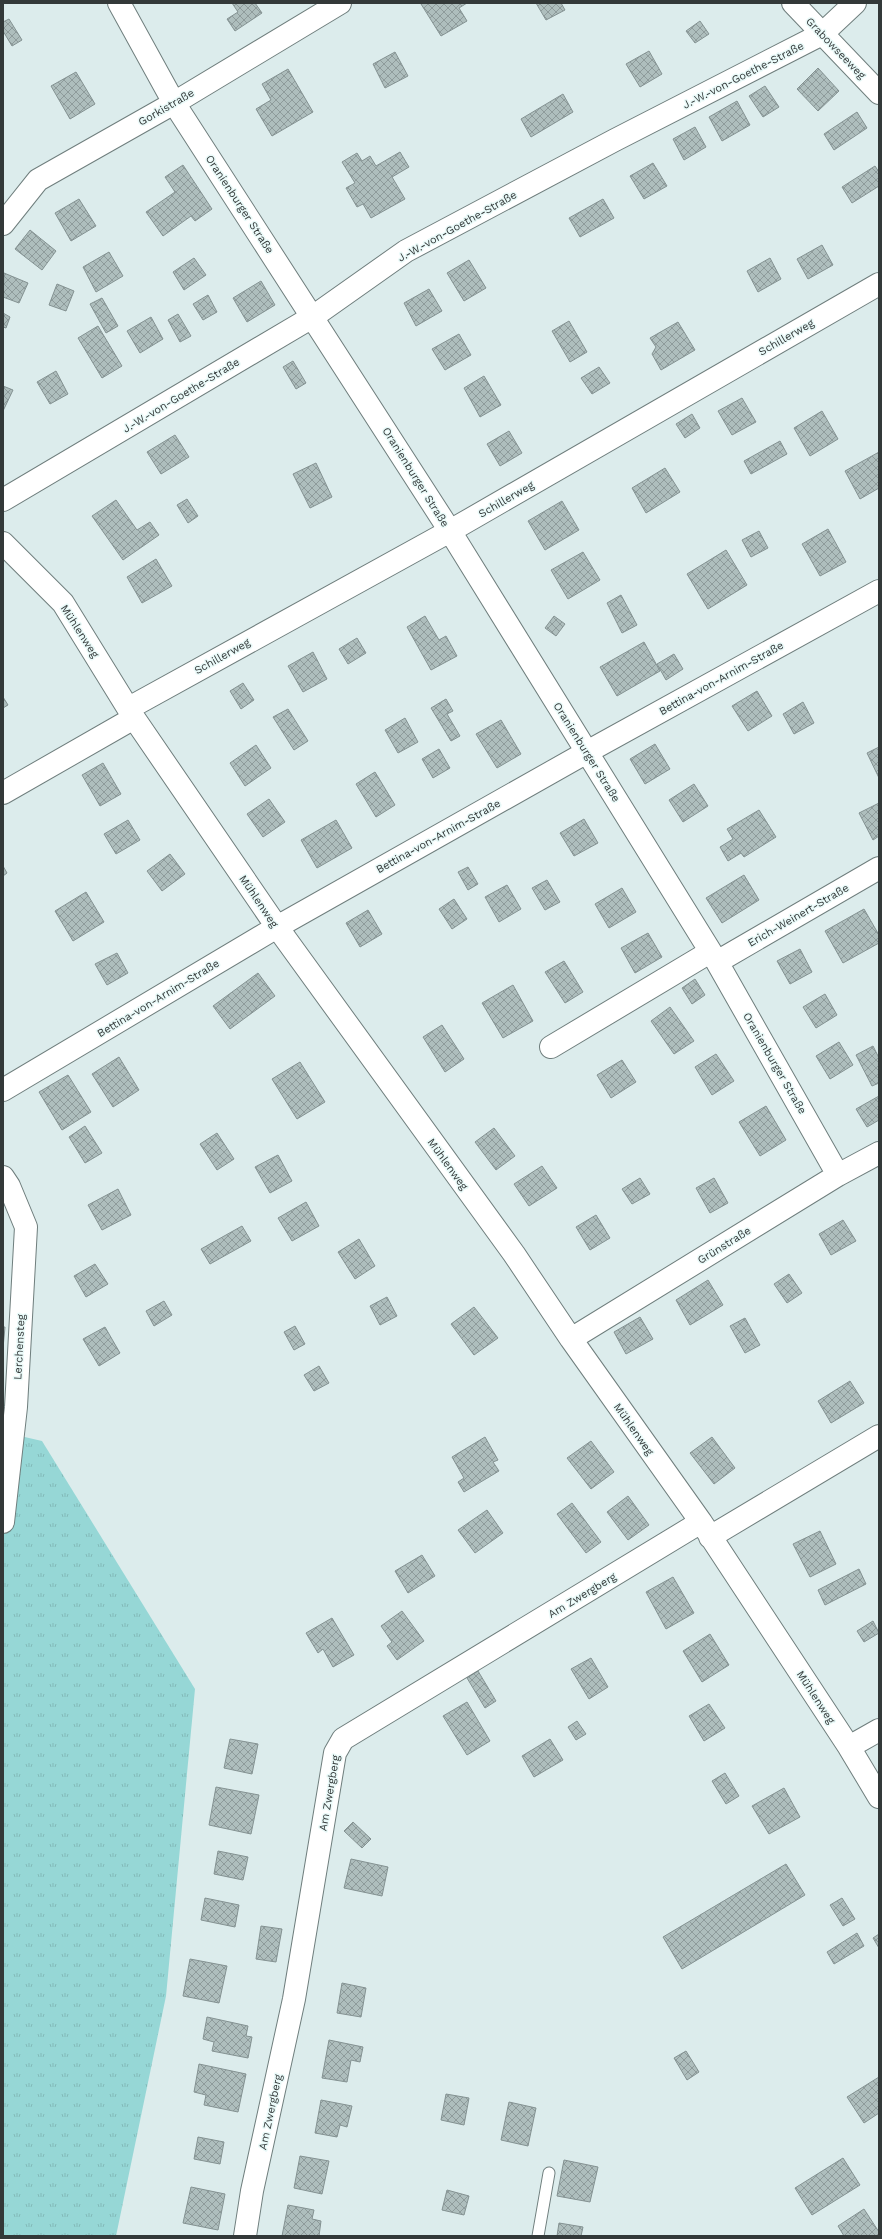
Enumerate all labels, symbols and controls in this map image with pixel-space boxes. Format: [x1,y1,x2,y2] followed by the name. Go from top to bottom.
[803,15,868,82] street label: Grabowseeweg
[681,39,806,112] street label: J.-W.-von-Goethe-Straße
[136,86,196,129] street label: Gorkistraße
[203,152,276,256] street label: Oranienburger Straße
[395,188,519,265] street label: J.-W.-von-Goethe-Straße
[756,316,816,358] street label: Schillerweg
[120,355,242,436] street label: J.-W.-von-Goethe-Straße
[380,425,452,529] street label: Oranienburger Straße
[476,478,536,520] street label: Schillerweg
[58,602,102,660] street label: Mühlenweg
[192,636,253,677] street label: Schillerweg
[657,639,786,718] street label: Bettina-von-Arnim-Straße
[551,700,623,804] street label: Oranienburger Straße
[374,797,503,876] street label: Bettina-von-Arnim-Straße
[236,873,281,930] street label: Mühlenweg
[745,881,851,950] street label: Erich-Weinert-Straße
[95,957,222,1040] street label: Bettina-von-Arnim-Straße
[740,1010,809,1116] street label: Oranienburger Straße
[425,1136,471,1193] street label: Mühlenweg
[695,1224,753,1267] street label: Grünstraße
[11,1314,28,1380] street label: Lerchensteg
[611,1401,656,1458] street label: Mühlenweg
[546,1570,619,1621] street label: Am Zwergberg
[794,1668,838,1726] street label: Mühlenweg
[316,1754,343,1832] street label: Am Zwergberg
[256,2073,285,2151] street label: Am Zwergberg

